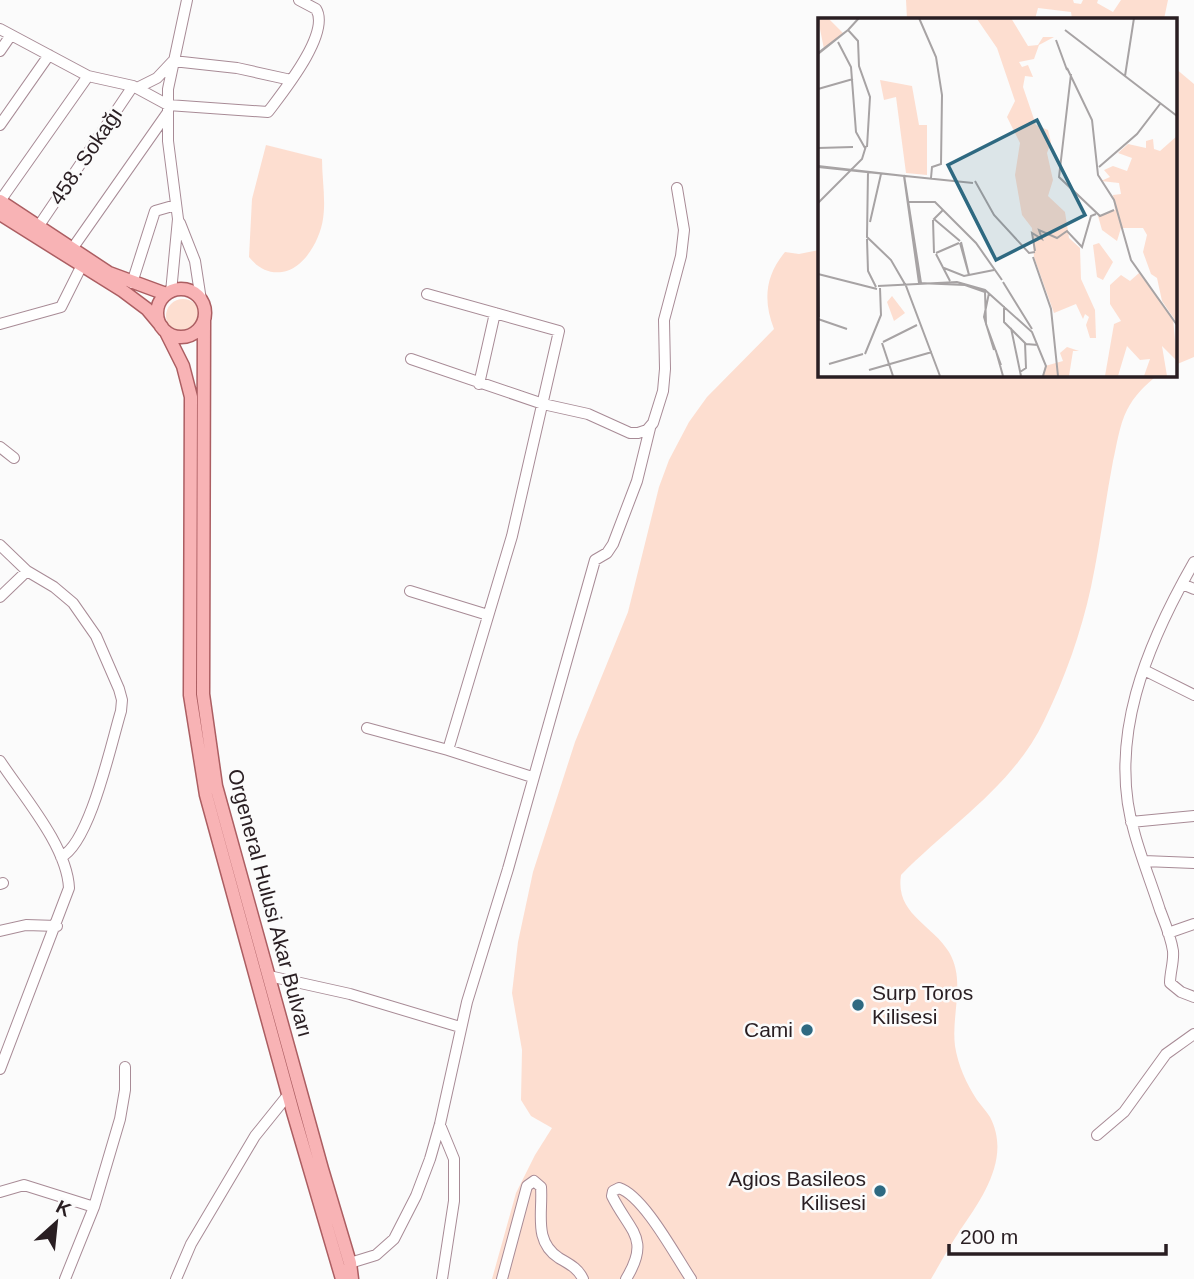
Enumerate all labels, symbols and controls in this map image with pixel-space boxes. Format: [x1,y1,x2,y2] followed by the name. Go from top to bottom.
[818,18,1176,376] inset map
[45,103,126,209] street label: 458. Sokağı
[224,766,317,1039] street label: Orgeneral Hulusi Akar Bulvarı
[872,981,973,1028] place label: Surp Toros Kilisesi
[850,997,866,1013] marker: Surp Toros Kilisesi
[744,1018,793,1041] place label: Cami
[799,1022,815,1038] marker: Cami
[728,1167,866,1214] place label: Agios Basileos Kilisesi
[872,1183,888,1199] marker: Agios Basileos Kilisesi
[21,1188,91,1258] north arrow
[53,1196,75,1221] text: K
[949,1212,1166,1256] scale bar
[960,1225,1018,1248] text: 200 m

